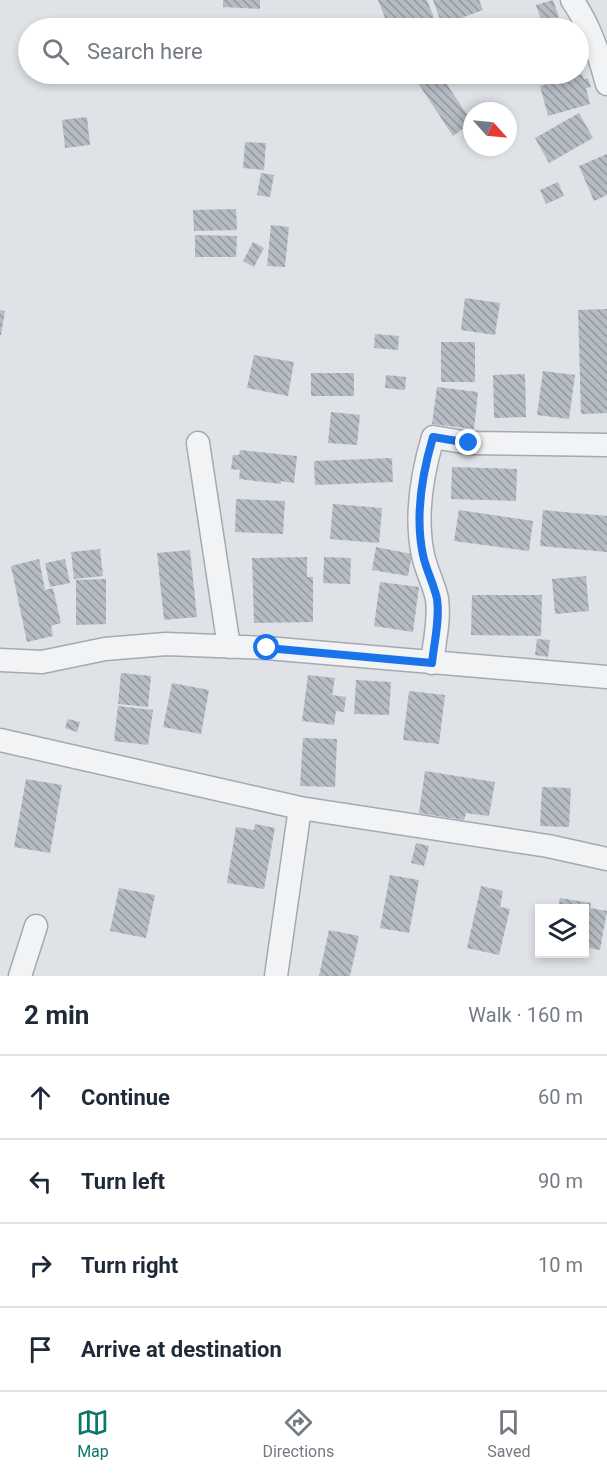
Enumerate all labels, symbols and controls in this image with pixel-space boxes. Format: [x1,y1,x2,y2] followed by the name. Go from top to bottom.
[18,18,589,84] search box
[39,35,72,68] icon: search
[87,39,203,64] text: Search here
[463,102,517,156] north arrow
[455,429,481,455] route end
[253,634,279,660] route start
[535,904,589,958] map controls
[535,904,589,958] button: layers
[24,1000,89,1030] text: 2 min
[468,1003,583,1027] text: Walk · 160 m
[24,1081,57,1114] icon: ahead
[81,1085,170,1110] text: Continue
[538,1085,583,1109] text: 60 m
[24,1165,57,1198] icon: left
[81,1169,165,1194] text: Turn left
[538,1169,583,1193] text: 90 m
[24,1249,57,1282] icon: right
[81,1253,178,1278] text: Turn right
[538,1253,583,1277] text: 10 m
[24,1333,57,1366] icon: arrive
[81,1337,282,1362] text: Arrive at destination
[76,1406,109,1461] tab: Map
[262,1406,334,1461] tab: Directions
[487,1406,531,1461] tab: Saved

